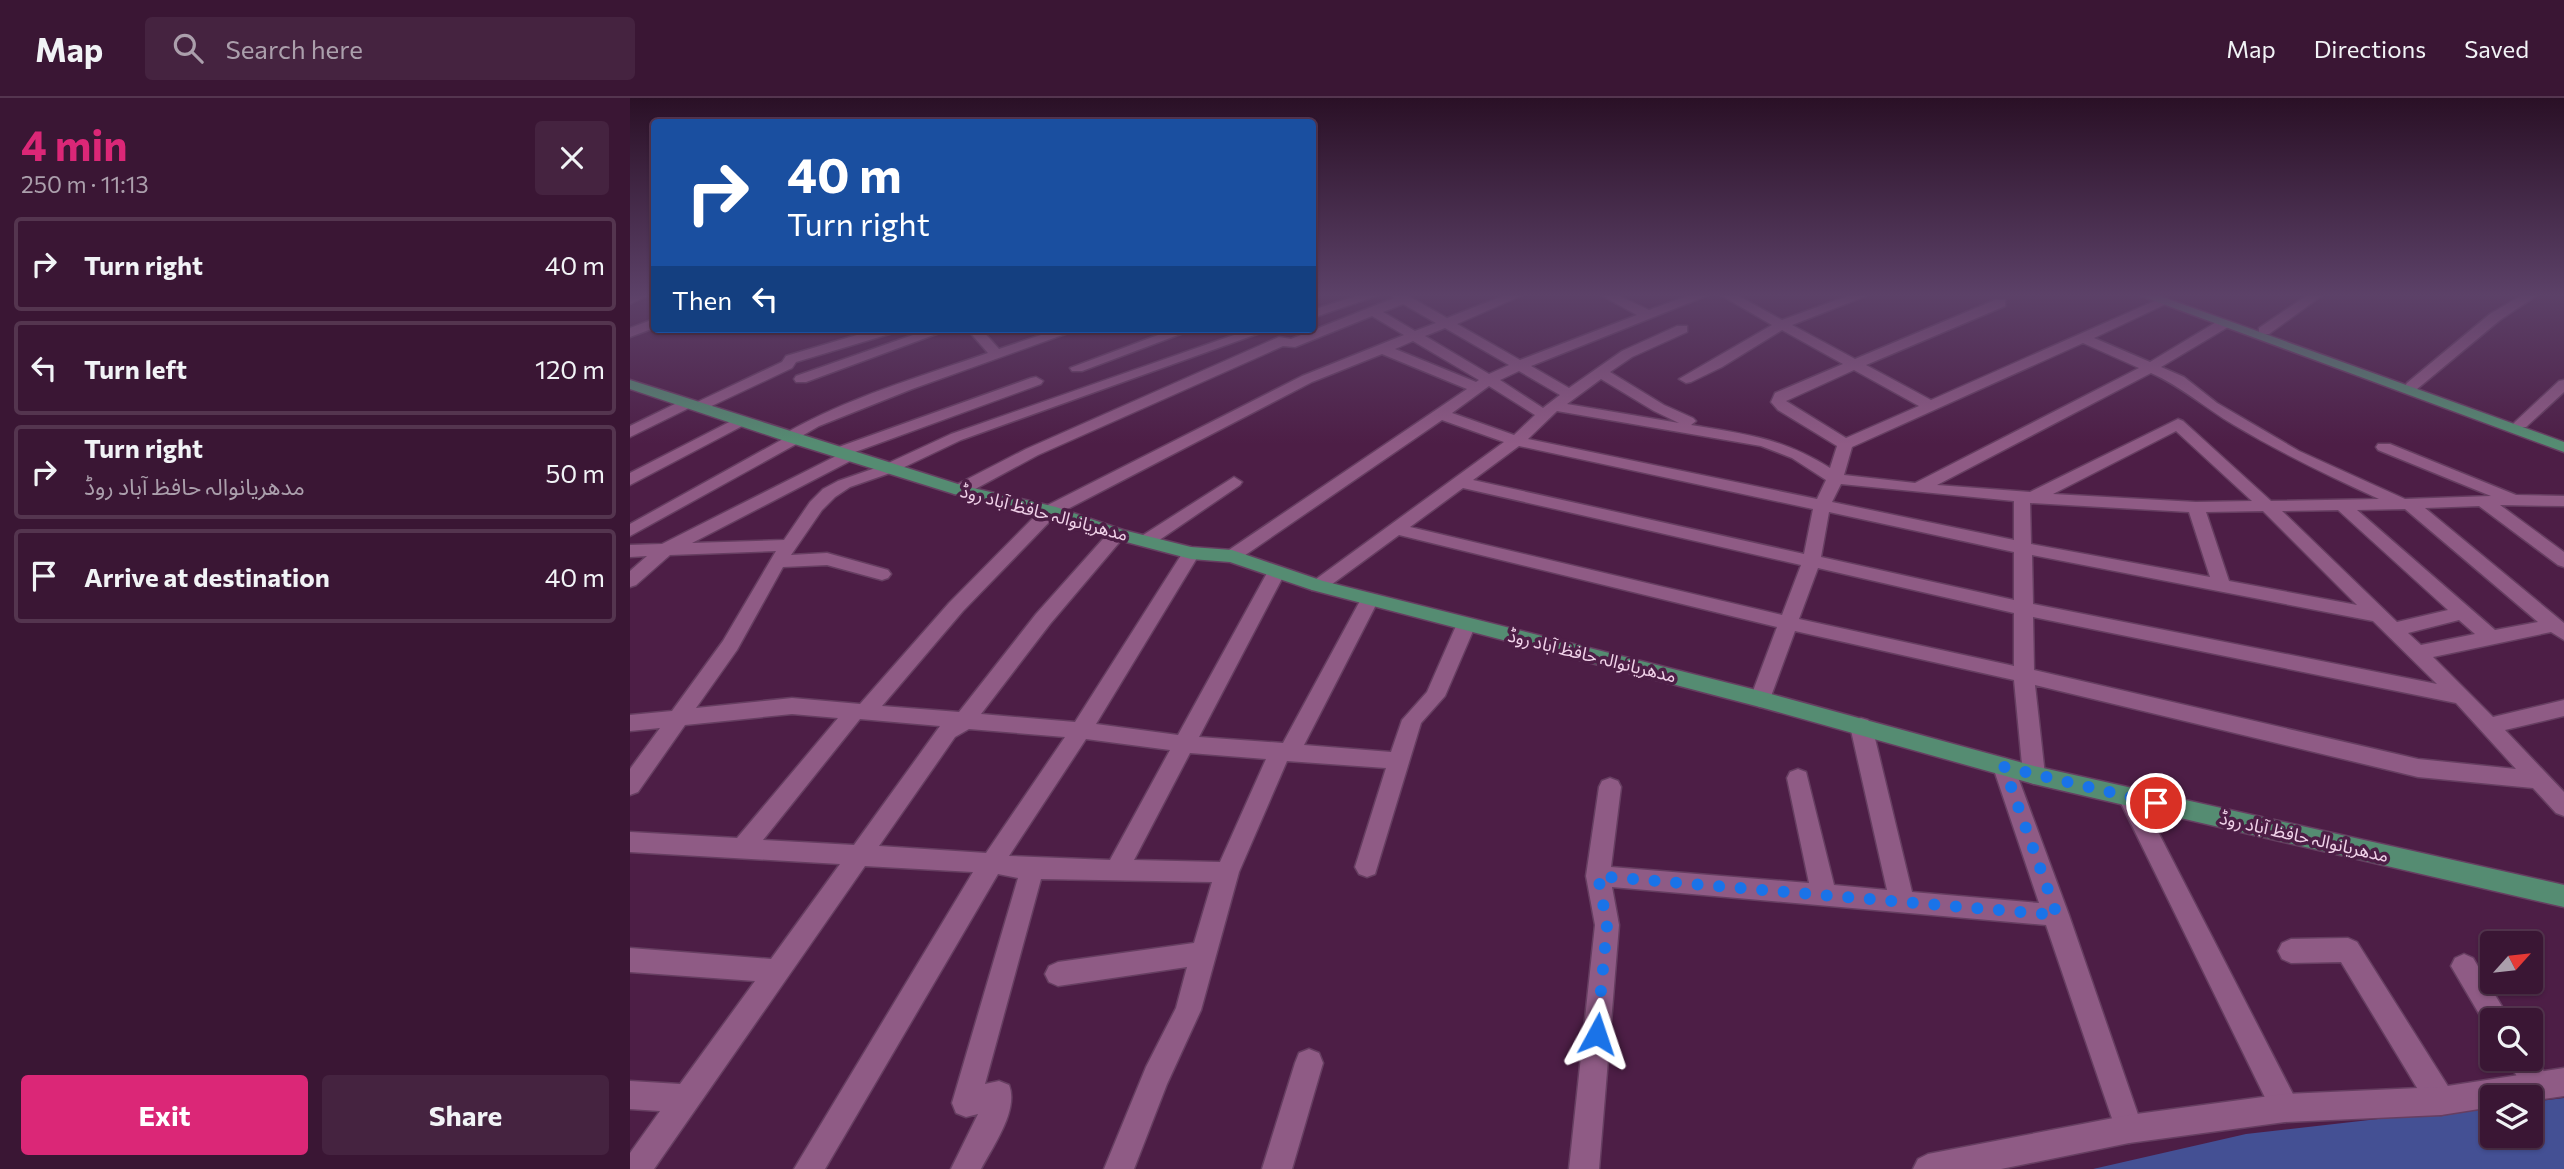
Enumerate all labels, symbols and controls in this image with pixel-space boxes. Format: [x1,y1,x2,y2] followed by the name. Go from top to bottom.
[145,17,635,80] search box
[35,28,103,69] text: Map
[169,29,207,67] icon: search
[225,33,363,64] text: Search here
[2226,34,2276,63] text: Map
[2314,34,2426,63] text: Directions
[2464,34,2529,63] text: Saved
[21,118,127,170] text: 4 min
[535,121,609,195] button: close
[787,143,902,203] text: 40 m
[672,147,763,238] icon: right
[21,170,149,198] text: 250 m · 11:13
[787,203,930,243] text: Turn right
[25,245,63,283] icon: right
[84,249,203,280] text: Turn right
[545,249,605,280] text: 40 m
[746,280,784,318] icon: left
[672,284,732,315] text: Then
[25,349,63,387] icon: left
[84,353,187,384] text: Turn left
[535,353,605,384] text: 120 m
[84,432,203,463] text: Turn right
[25,453,63,491] icon: right
[545,457,605,488] text: 50 m
[84,472,305,500] text: مدھریانوالہ حافظ آباد روڈ
[958,479,1131,546] street label: مدھریانوالہ حافظ آباد روڈ
[25,557,63,595] icon: arrive
[84,561,330,592] text: Arrive at destination
[545,561,605,592] text: 40 m
[1505,623,1679,688] street label: مدھریانوالہ حافظ آباد روڈ
[2126,773,2186,833] pin
[2137,784,2175,822] icon: arrive
[2217,806,2391,867] street label: مدھریانوالہ حافظ آباد روڈ
[2480,931,2543,994] north arrow
[2480,931,2543,1148] map controls
[1560,997,1634,1071] position arrow
[2480,1008,2543,1071] button: search
[21,1075,308,1155] button: Exit
[322,1075,609,1155] button: Share
[2480,1085,2543,1148] button: layers

